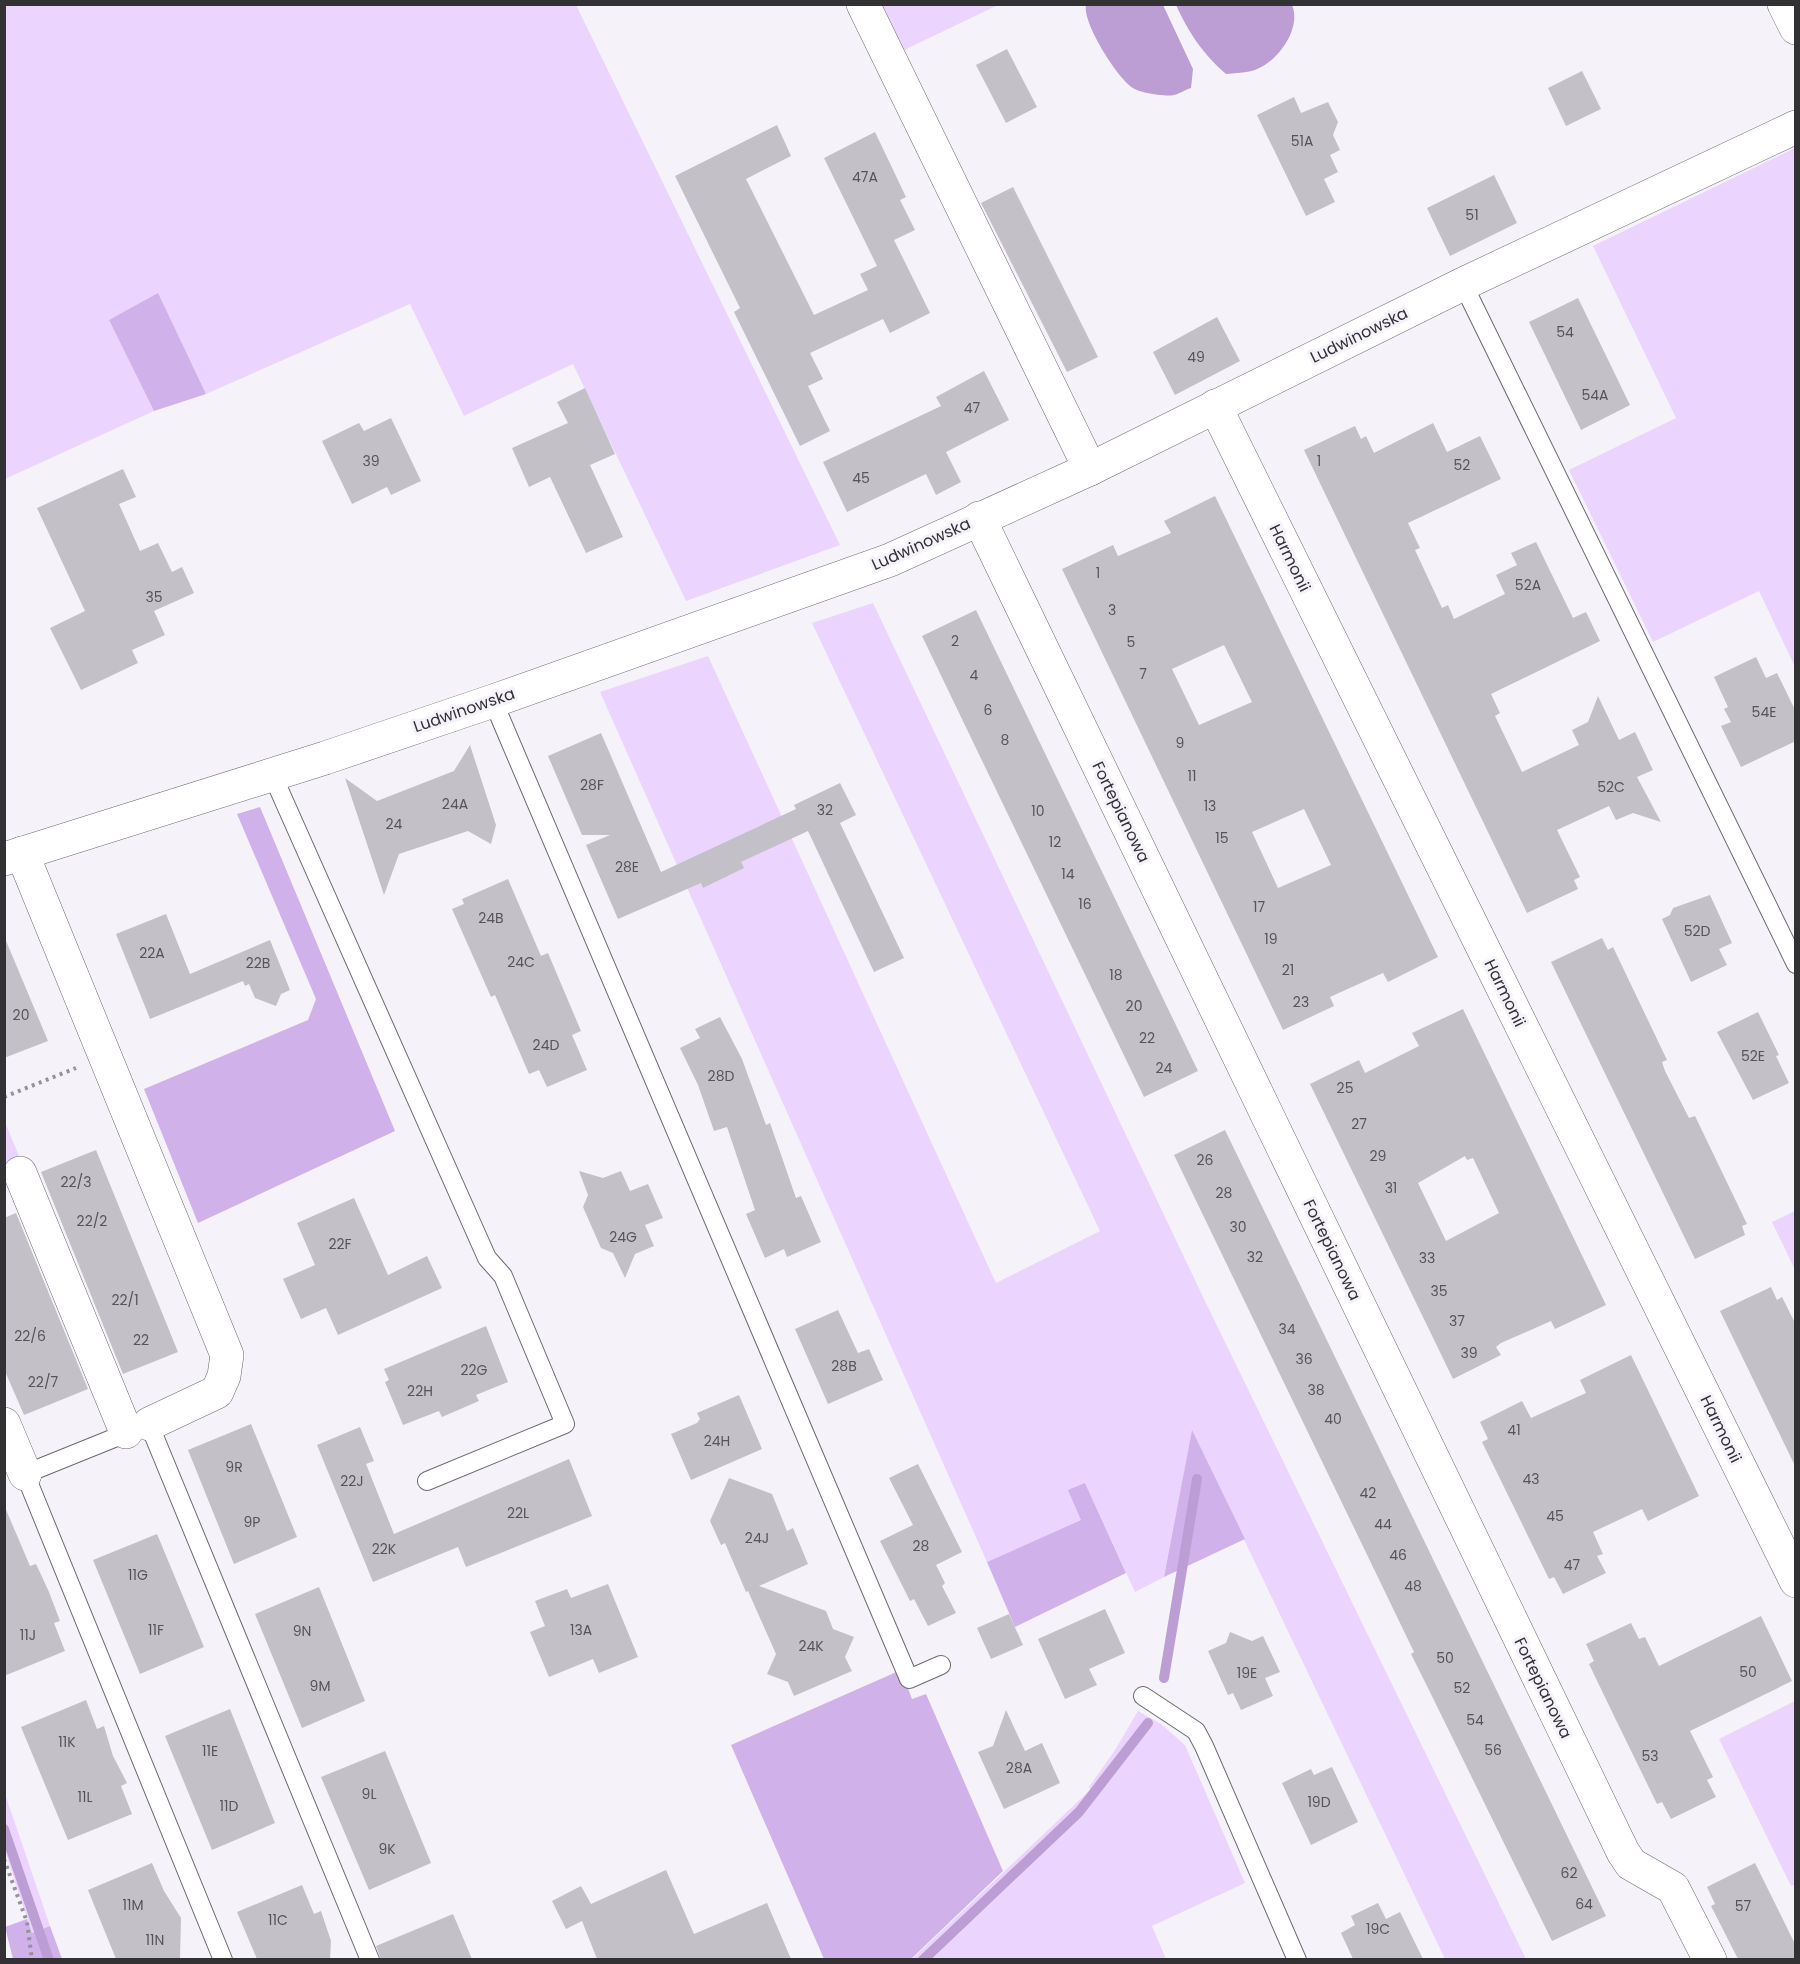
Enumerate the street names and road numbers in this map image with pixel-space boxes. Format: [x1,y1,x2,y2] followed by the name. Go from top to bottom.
[1306,301,1412,369] street label: Ludwinowska
[868,512,974,576] street label: Ludwinowska
[1264,520,1316,596] street label: Harmonii
[410,682,518,738] street label: Ludwinowska
[1087,758,1155,866] street label: Fortepianowa
[1479,955,1531,1031] street label: Harmonii
[1298,1196,1366,1304] street label: Fortepianowa
[1695,1391,1747,1467] street label: Harmonii
[1509,1634,1577,1742] street label: Fortepianowa

